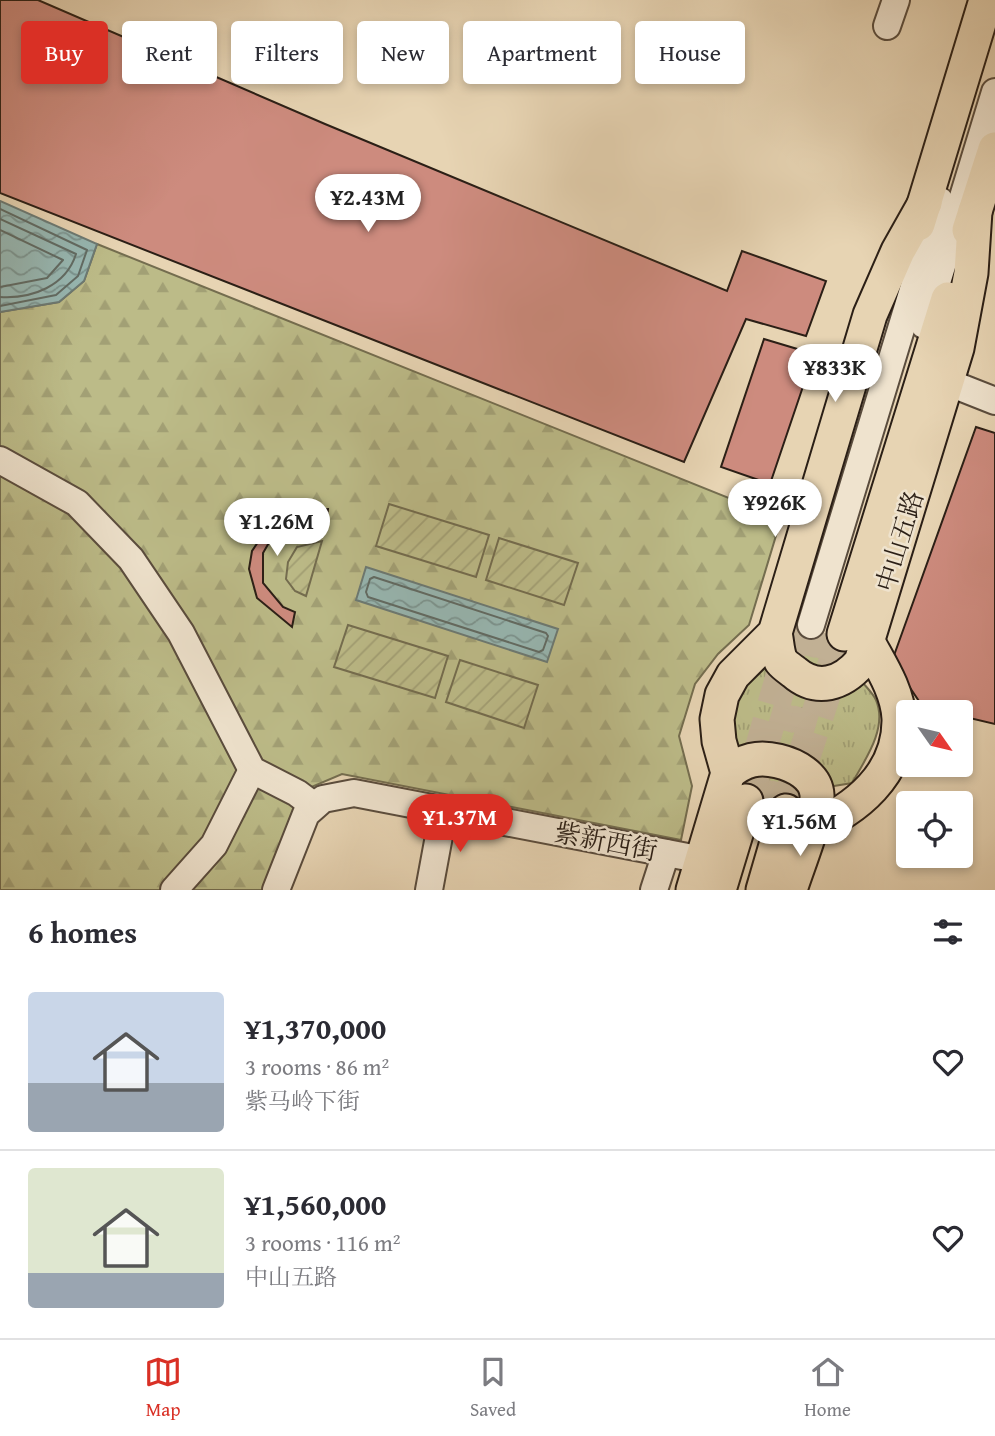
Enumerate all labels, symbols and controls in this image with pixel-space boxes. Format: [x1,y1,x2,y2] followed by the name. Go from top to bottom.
[21,21,108,84] chip: Buy
[122,21,217,84] chip: Rent
[231,21,343,84] chip: Filters
[357,21,449,84] chip: New
[463,21,621,84] chip: Apartment
[635,21,745,84] chip: House
[311,174,425,234] pin: ¥2.43M
[331,180,405,213] text: ¥2.43M
[786,344,884,404] pin: ¥833K
[804,350,866,383] text: ¥833K
[726,480,824,539] pin: ¥926K
[744,485,806,518] text: ¥926K
[865,486,933,596] street label: 中山五路
[220,498,334,558] pin: ¥1.26M
[240,504,314,537] text: ¥1.26M
[896,700,973,777] north arrow
[896,700,973,868] map controls
[896,791,973,868] button: locate
[403,794,517,854] pin: ¥1.37M
[743,798,857,858] pin: ¥1.56M
[423,800,497,833] text: ¥1.37M
[763,804,837,837] text: ¥1.56M
[551,812,661,870] street label: 紫新西街
[28,910,137,954] text: 6 homes
[929,913,967,951] icon: filters
[245,1006,386,1050] text: ¥1,370,000
[84,1020,168,1104] icon: home
[929,1043,967,1081] icon: heart
[245,1050,389,1083] text: 3 rooms · 86 m²
[245,1084,360,1117] text: 紫马岭下街
[245,1182,386,1226] text: ¥1,560,000
[84,1196,168,1280] icon: home
[929,1219,967,1257] icon: heart
[245,1226,400,1259] text: 3 rooms · 116 m²
[245,1260,337,1293] text: 中山五路
[144,1353,182,1423] tab: Map
[470,1353,516,1423] tab: Saved
[804,1353,851,1423] tab: Home

